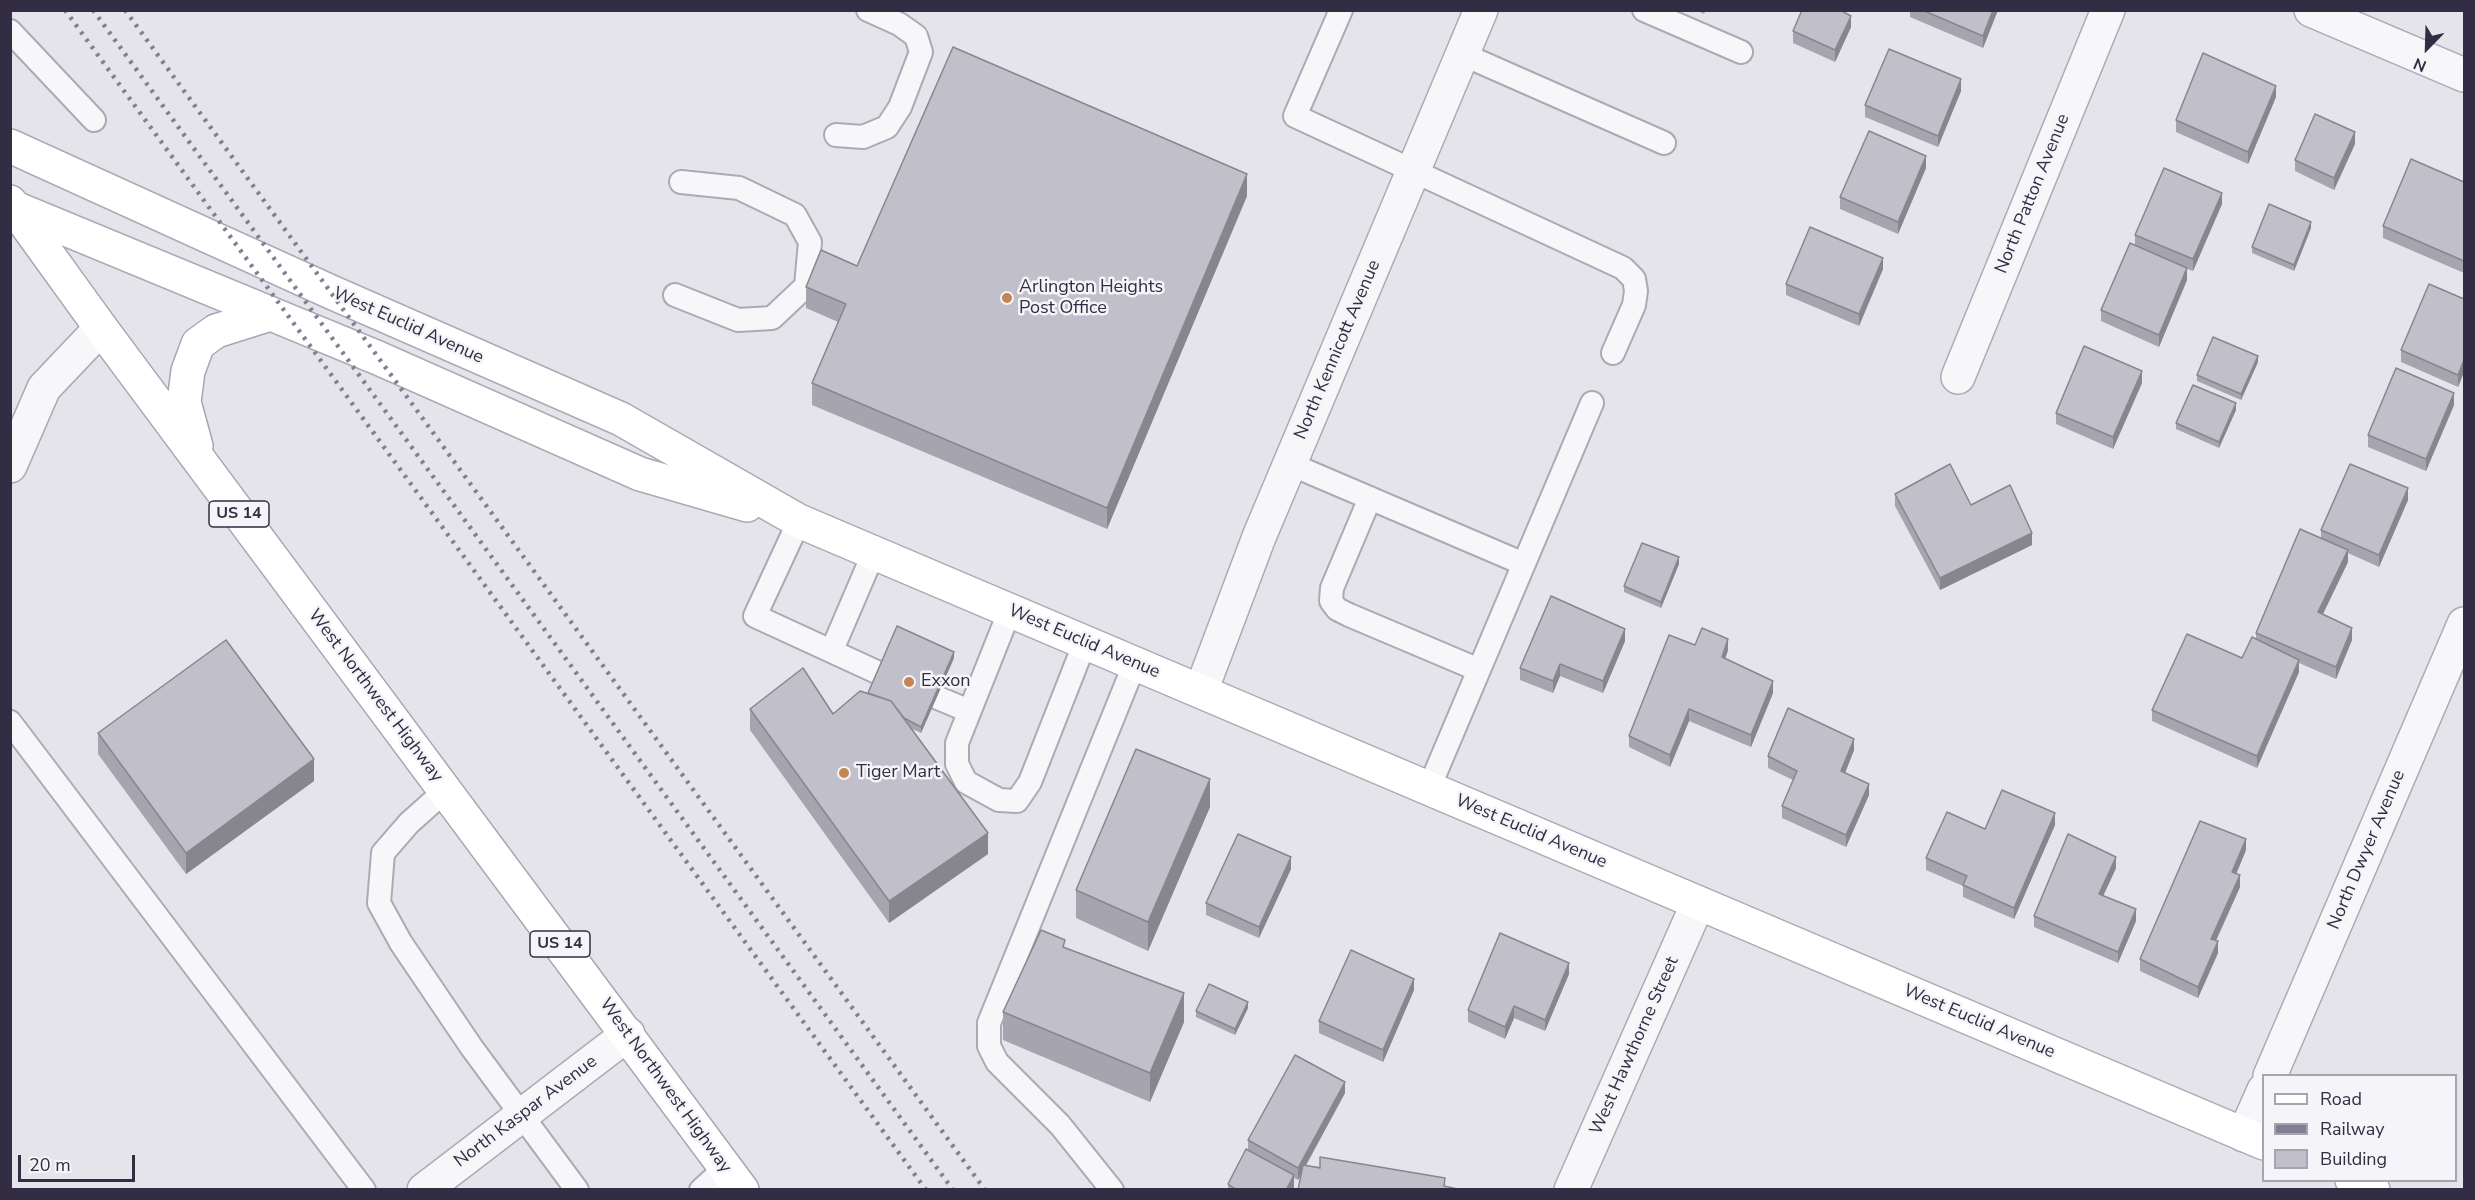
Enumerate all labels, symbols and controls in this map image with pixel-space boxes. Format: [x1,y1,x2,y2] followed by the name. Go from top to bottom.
[2397,18,2457,78] north arrow
[2410,52,2430,77] text: N
[1991,111,2075,277] street label: North Patton Avenue
[1290,257,1386,443] street label: North Kennicott Avenue
[1019,277,1163,320] place label: Arlington Heights Post Office
[329,283,487,369] street label: West Euclid Avenue
[1000,291,1014,305] marker: Arlington Heights Post Office
[209,501,269,527] road number: US 14
[1005,600,1163,684] street label: West Euclid Avenue
[303,605,447,787] street label: West Northwest Highway
[921,671,970,693] place label: Exxon
[902,675,916,689] marker: Exxon
[856,762,940,784] place label: Tiger Mart
[837,766,851,780] marker: Tiger Mart
[2324,767,2410,933] street label: North Dwyer Avenue
[1452,790,1610,874] street label: West Euclid Avenue
[530,931,590,957] road number: US 14
[1586,954,1684,1138] street label: West Hawthorne Street
[1900,980,2058,1064] street label: West Euclid Avenue
[594,994,736,1178] street label: West Northwest Highway
[450,1051,602,1173] street label: North Kaspar Avenue
[2262,1074,2457,1182] legend
[2320,1087,2362,1111] text: Road
[2320,1117,2385,1141] text: Railway
[21,1143,138,1181] scale bar
[2320,1147,2387,1171] text: Building
[29,1153,71,1177] text: 20 m

